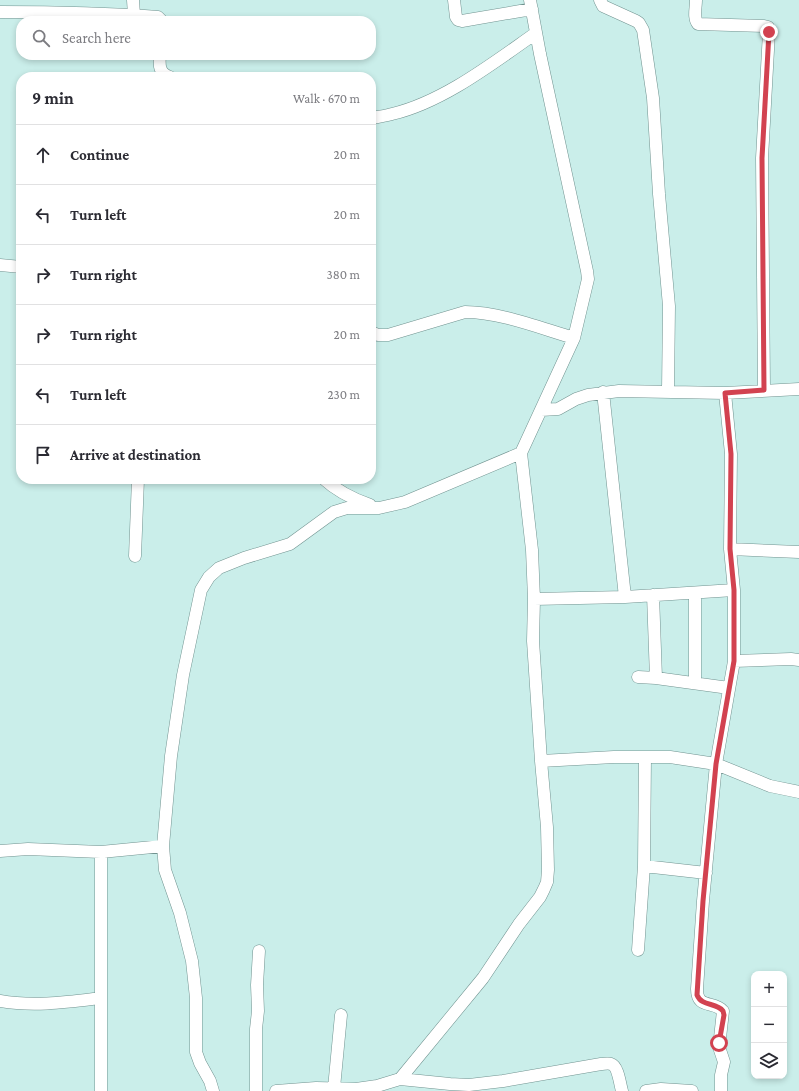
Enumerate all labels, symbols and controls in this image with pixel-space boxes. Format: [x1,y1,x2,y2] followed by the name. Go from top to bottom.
[16,16,376,60] search box
[760,23,778,41] route end
[30,27,52,49] icon: search
[62,30,131,46] text: Search here
[32,89,74,108] text: 9 min
[293,91,360,106] text: Walk · 670 m
[32,144,54,166] icon: ahead
[70,147,129,163] text: Continue
[334,147,360,162] text: 20 m
[32,204,54,226] icon: left
[70,207,126,223] text: Turn left
[334,207,360,222] text: 20 m
[32,264,54,286] icon: right
[70,267,137,283] text: Turn right
[327,267,360,282] text: 380 m
[32,324,54,346] icon: right
[70,327,137,343] text: Turn right
[334,327,360,342] text: 20 m
[32,384,54,406] icon: left
[70,387,126,403] text: Turn left
[327,387,360,402] text: 230 m
[32,444,54,466] icon: arrive
[70,447,201,463] text: Arrive at destination
[751,971,787,1079] map controls
[751,971,787,1007] button: +
[751,1007,787,1043] button: −
[710,1034,728,1052] route start
[751,1043,787,1079] button: layers

